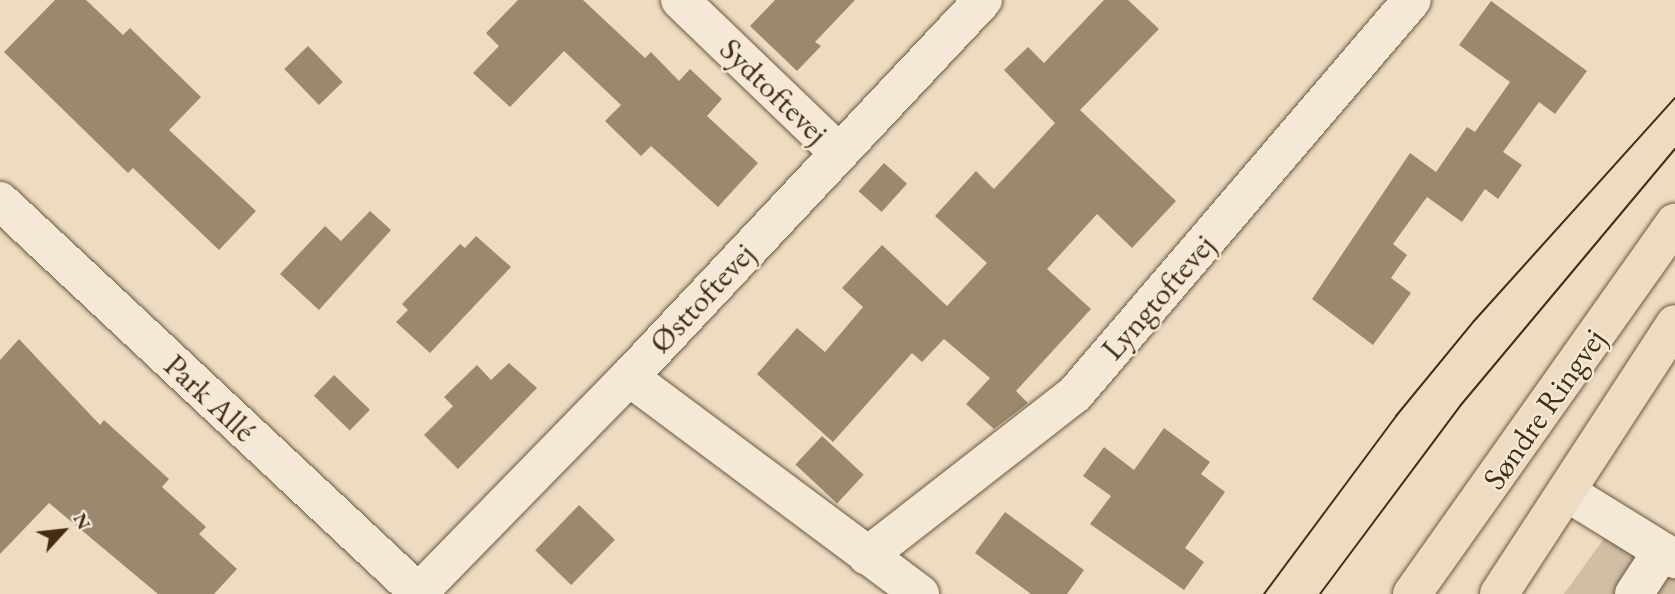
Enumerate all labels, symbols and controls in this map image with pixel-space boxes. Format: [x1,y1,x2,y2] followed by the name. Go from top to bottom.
[712,30,836,152] street label: Sydtoftevej
[1093,227,1223,367] street label: Lyngtoftevej
[641,235,763,361] street label: Østtoftevej
[1475,321,1613,497] street label: Søndre Ringvej
[156,346,264,450] street label: Park Allé
[28,496,98,566] north arrow
[68,509,97,534] text: N

